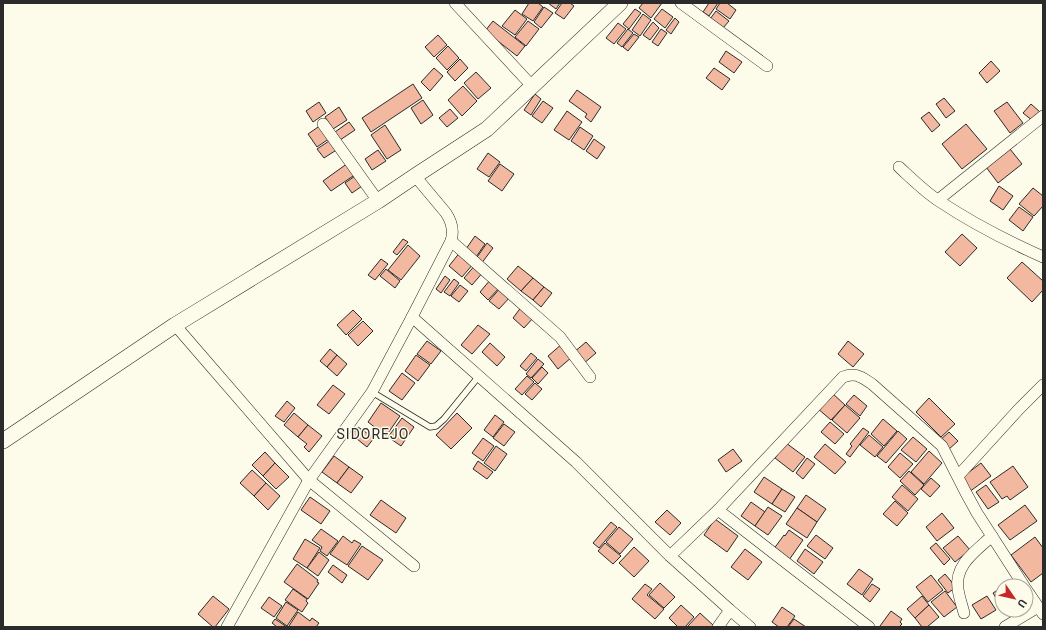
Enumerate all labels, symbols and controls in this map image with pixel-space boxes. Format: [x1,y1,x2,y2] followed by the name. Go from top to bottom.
[337,426,409,442] district label: SIDOREJO
[994,578,1034,618] north arrow
[1014,597,1029,610] text: U

